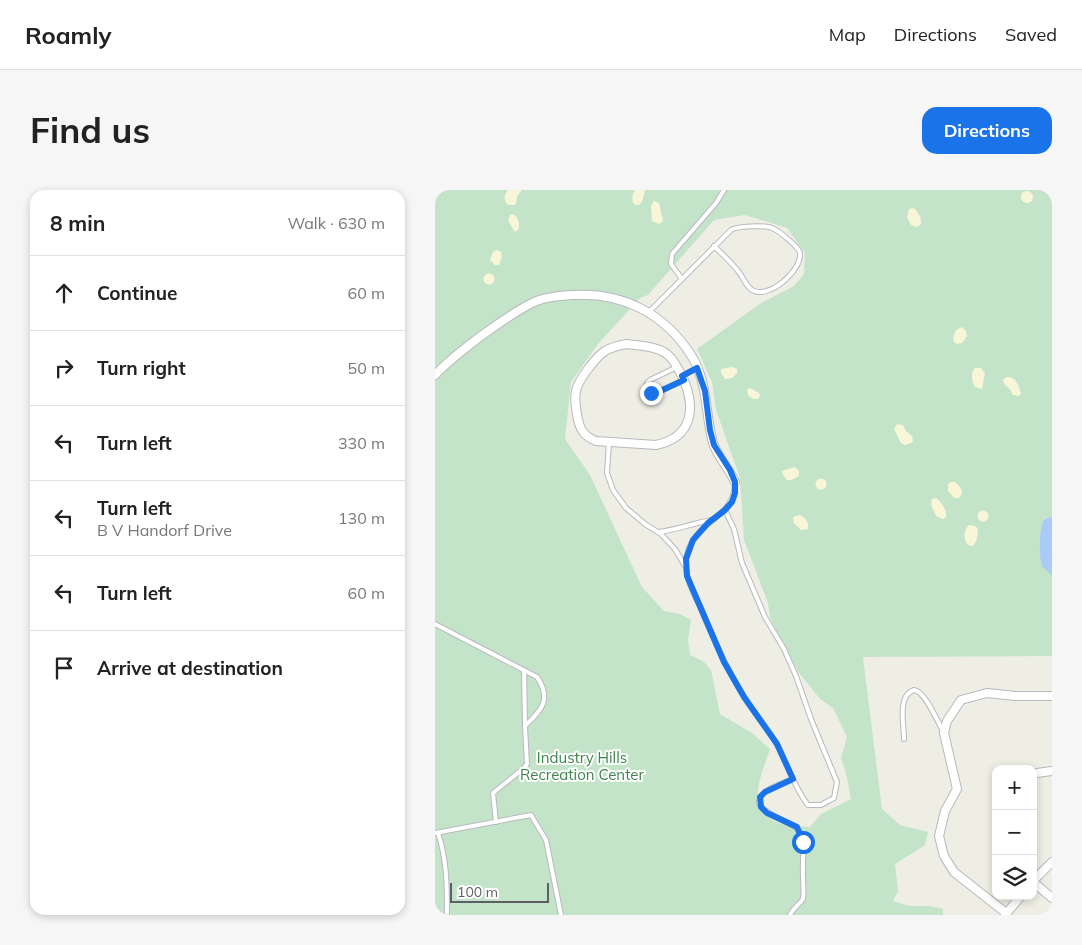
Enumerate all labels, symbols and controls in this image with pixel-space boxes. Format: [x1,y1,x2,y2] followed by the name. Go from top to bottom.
[25,20,112,50] text: Roamly
[829,23,866,46] text: Map
[894,23,977,46] text: Directions
[1005,23,1057,46] text: Saved
[922,107,1052,154] button: Directions
[30,108,150,152] text: Find us
[50,210,105,236] text: 8 min
[287,213,385,233] text: Walk · 630 m
[50,279,78,307] icon: ahead
[97,281,177,305] text: Continue
[348,283,385,303] text: 60 m
[50,354,78,382] icon: right
[97,356,186,380] text: Turn right
[348,358,385,378] text: 50 m
[640,382,663,405] route end
[50,429,78,457] icon: left
[97,431,172,455] text: Turn left
[338,433,385,453] text: 330 m
[97,496,172,520] text: Turn left
[50,504,78,532] icon: left
[338,508,385,528] text: 130 m
[97,520,232,540] text: B V Handorf Drive
[50,579,78,607] icon: left
[97,581,172,605] text: Turn left
[348,583,385,603] text: 60 m
[50,654,78,682] icon: arrive
[97,656,283,680] text: Arrive at destination
[520,748,644,784] park label: Industry Hills Recreation Center
[992,765,1037,900] map controls
[992,765,1037,810] button: +
[992,810,1037,855] button: −
[792,831,815,854] route start
[992,855,1037,900] button: layers
[450,880,549,903] scale bar
[457,883,498,901] text: 100 m

